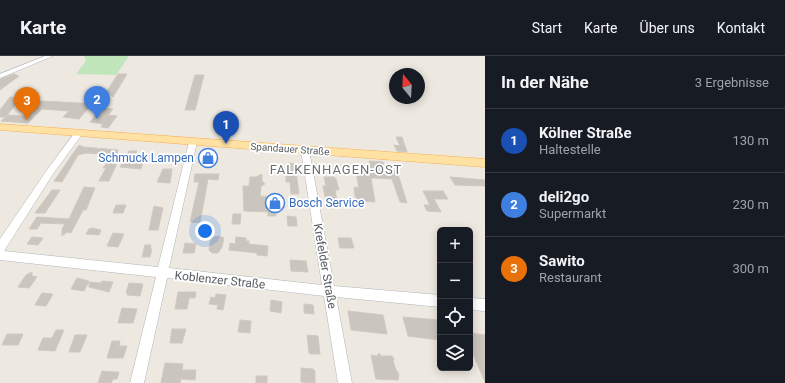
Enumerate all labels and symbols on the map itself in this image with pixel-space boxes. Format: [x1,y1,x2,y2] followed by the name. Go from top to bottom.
[389,68,425,104] north arrow
[84,86,110,119] pin: 2
[14,87,40,120] pin: 3
[213,111,239,144] pin: 1
[250,141,330,157] street label: Spandauer Straße
[197,147,219,169] shop icon: Schmuck Lampen
[98,151,194,165] place label: Schmuck Lampen
[270,162,402,177] district label: FALKENHAGEN-OST
[264,192,286,214] shop icon: Bosch Service
[289,196,364,210] place label: Bosch Service
[195,221,215,241] your location
[311,222,339,310] street label: Krefelder Straße
[174,268,266,292] street label: Koblenzer Straße

